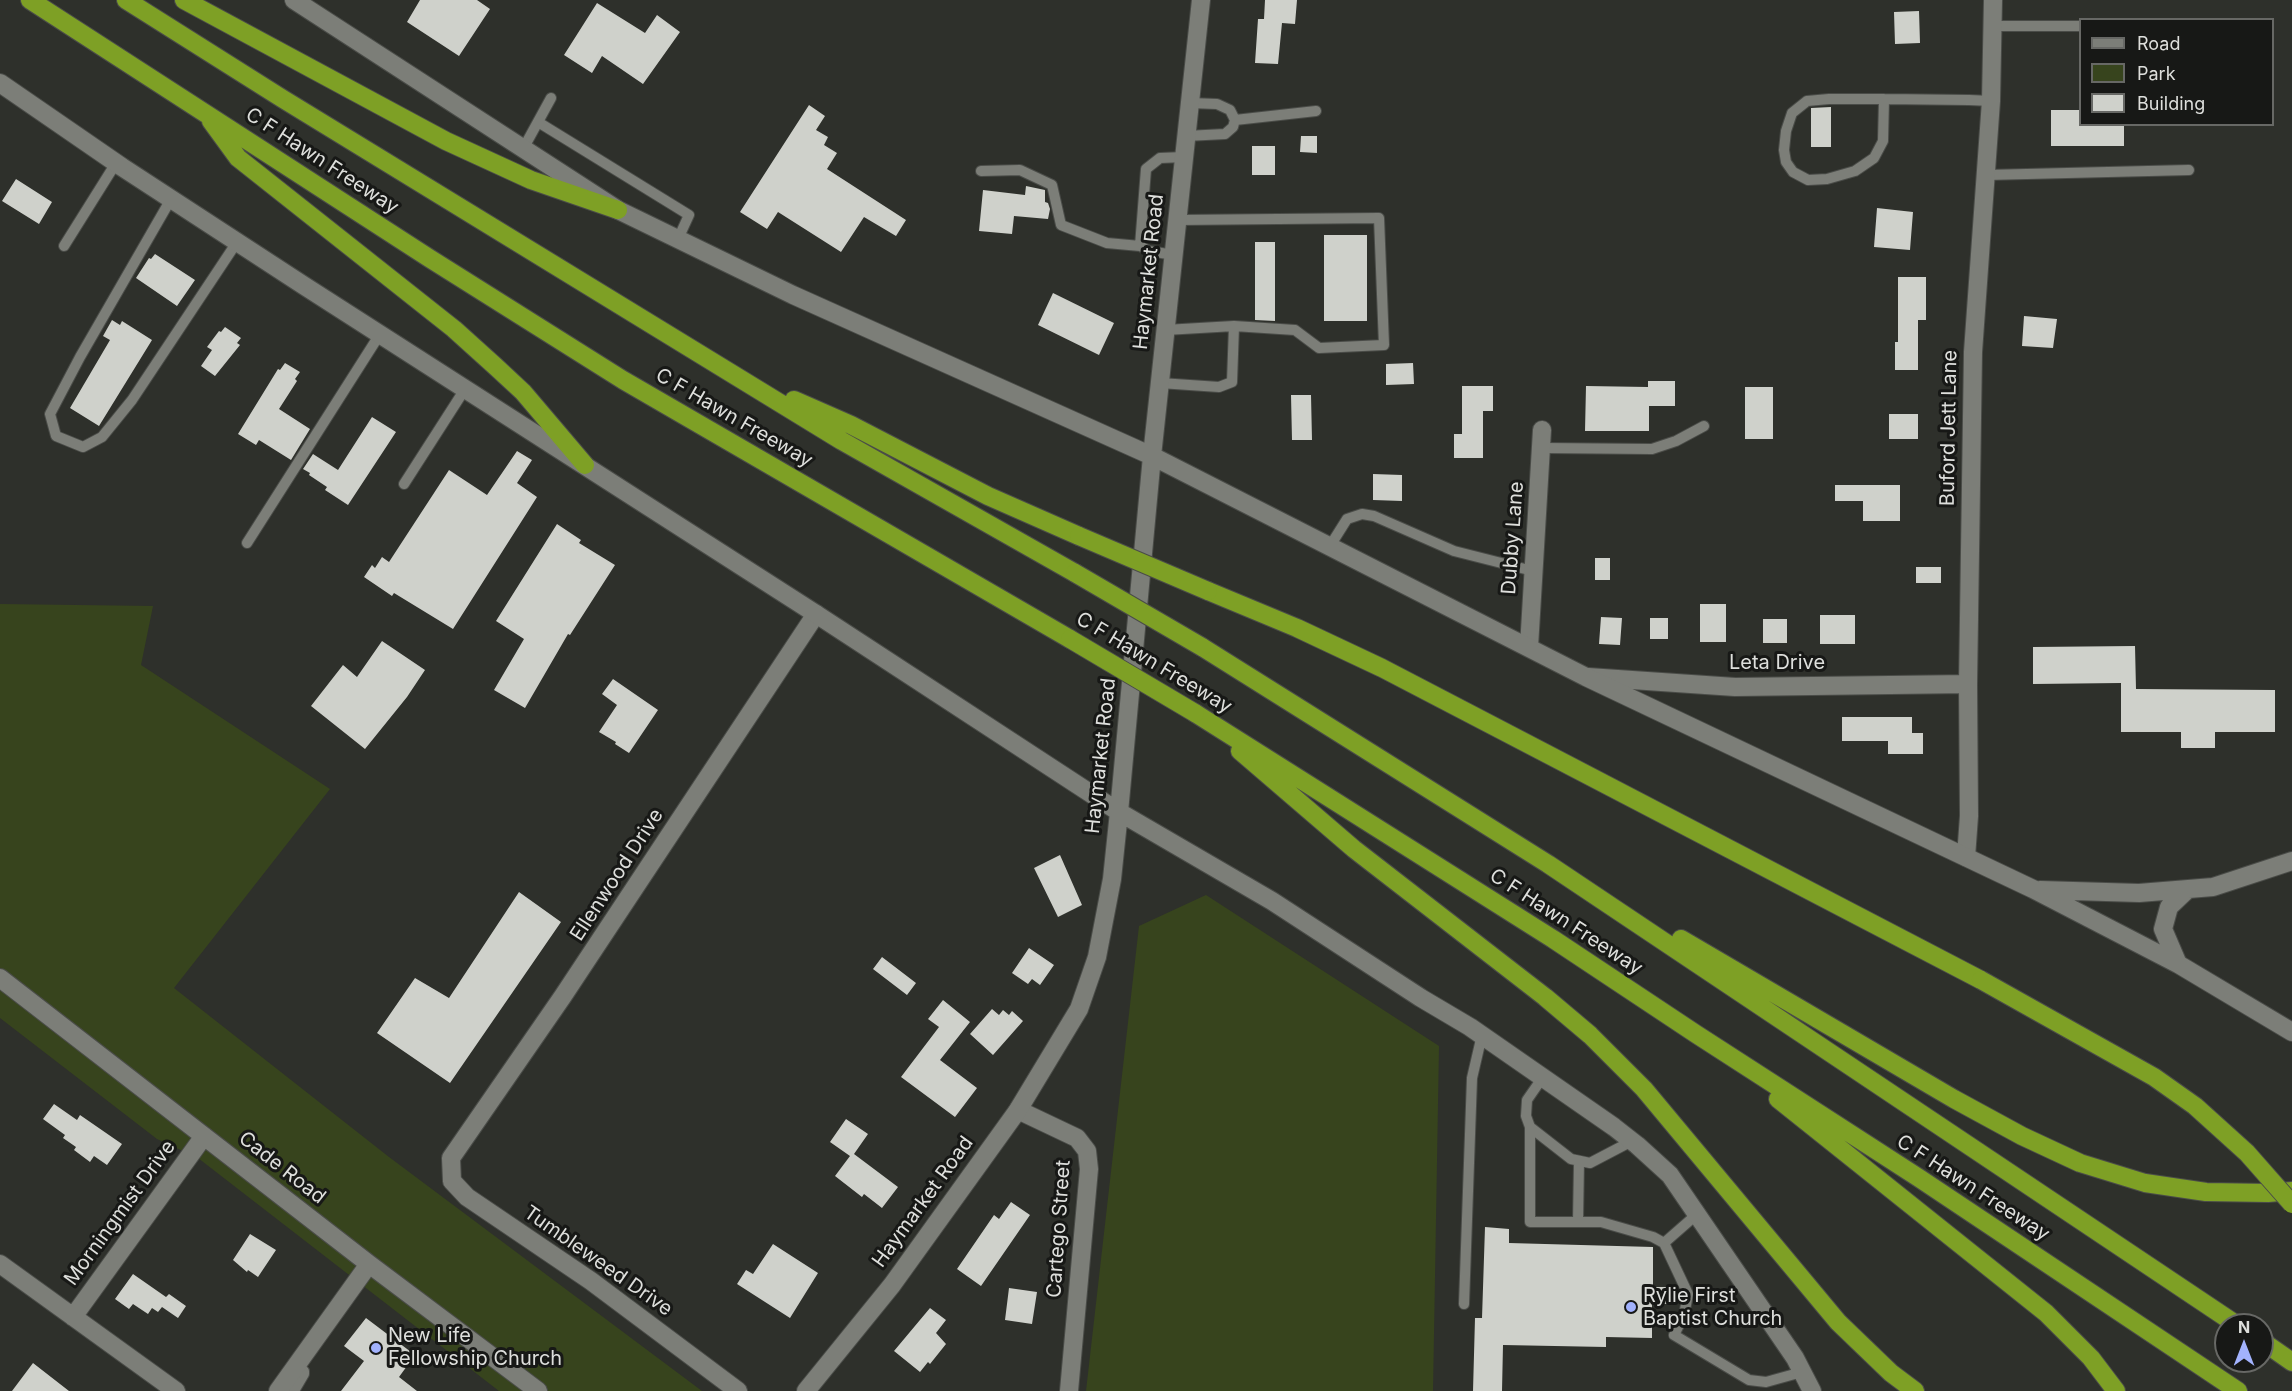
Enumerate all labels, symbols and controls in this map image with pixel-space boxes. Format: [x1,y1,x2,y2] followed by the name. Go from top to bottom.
[2079,18,2274,126] legend
[2137,33,2180,54] text: Road
[2137,63,2176,84] text: Park
[2137,93,2205,114] text: Building
[241,103,403,219] street label: C F Hawn Freeway
[1129,193,1169,351] street label: Haymarket Road
[1936,350,1962,506] street label: Buford Jett Lane
[651,363,817,473] street label: C F Hawn Freeway
[1497,481,1529,595] street label: Dubby Lane
[1072,607,1236,719] street label: C F Hawn Freeway
[1729,651,1825,675] street label: Leta Drive
[1081,677,1121,835] street label: Haymarket Road
[565,804,669,946] street label: Ellenwood Drive
[1485,864,1647,980] street label: C F Hawn Freeway
[234,1127,330,1209] street label: Cade Road
[1892,1130,2054,1246] street label: C F Hawn Freeway
[867,1132,979,1272] street label: Haymarket Road
[59,1136,181,1290] street label: Morningmist Drive
[1042,1159,1076,1299] street label: Cartego Street
[519,1201,677,1321] street label: Tumbleweed Drive
[1643,1284,1782,1331] place label: Rylie First Baptist Church
[1624,1300,1638,1314] marker: Rylie First Baptist Church
[2214,1313,2274,1373] north arrow
[2238,1317,2250,1337] text: N
[388,1324,562,1371] place label: New Life Fellowship Church
[369,1341,383,1355] marker: New Life Fellowship Church

